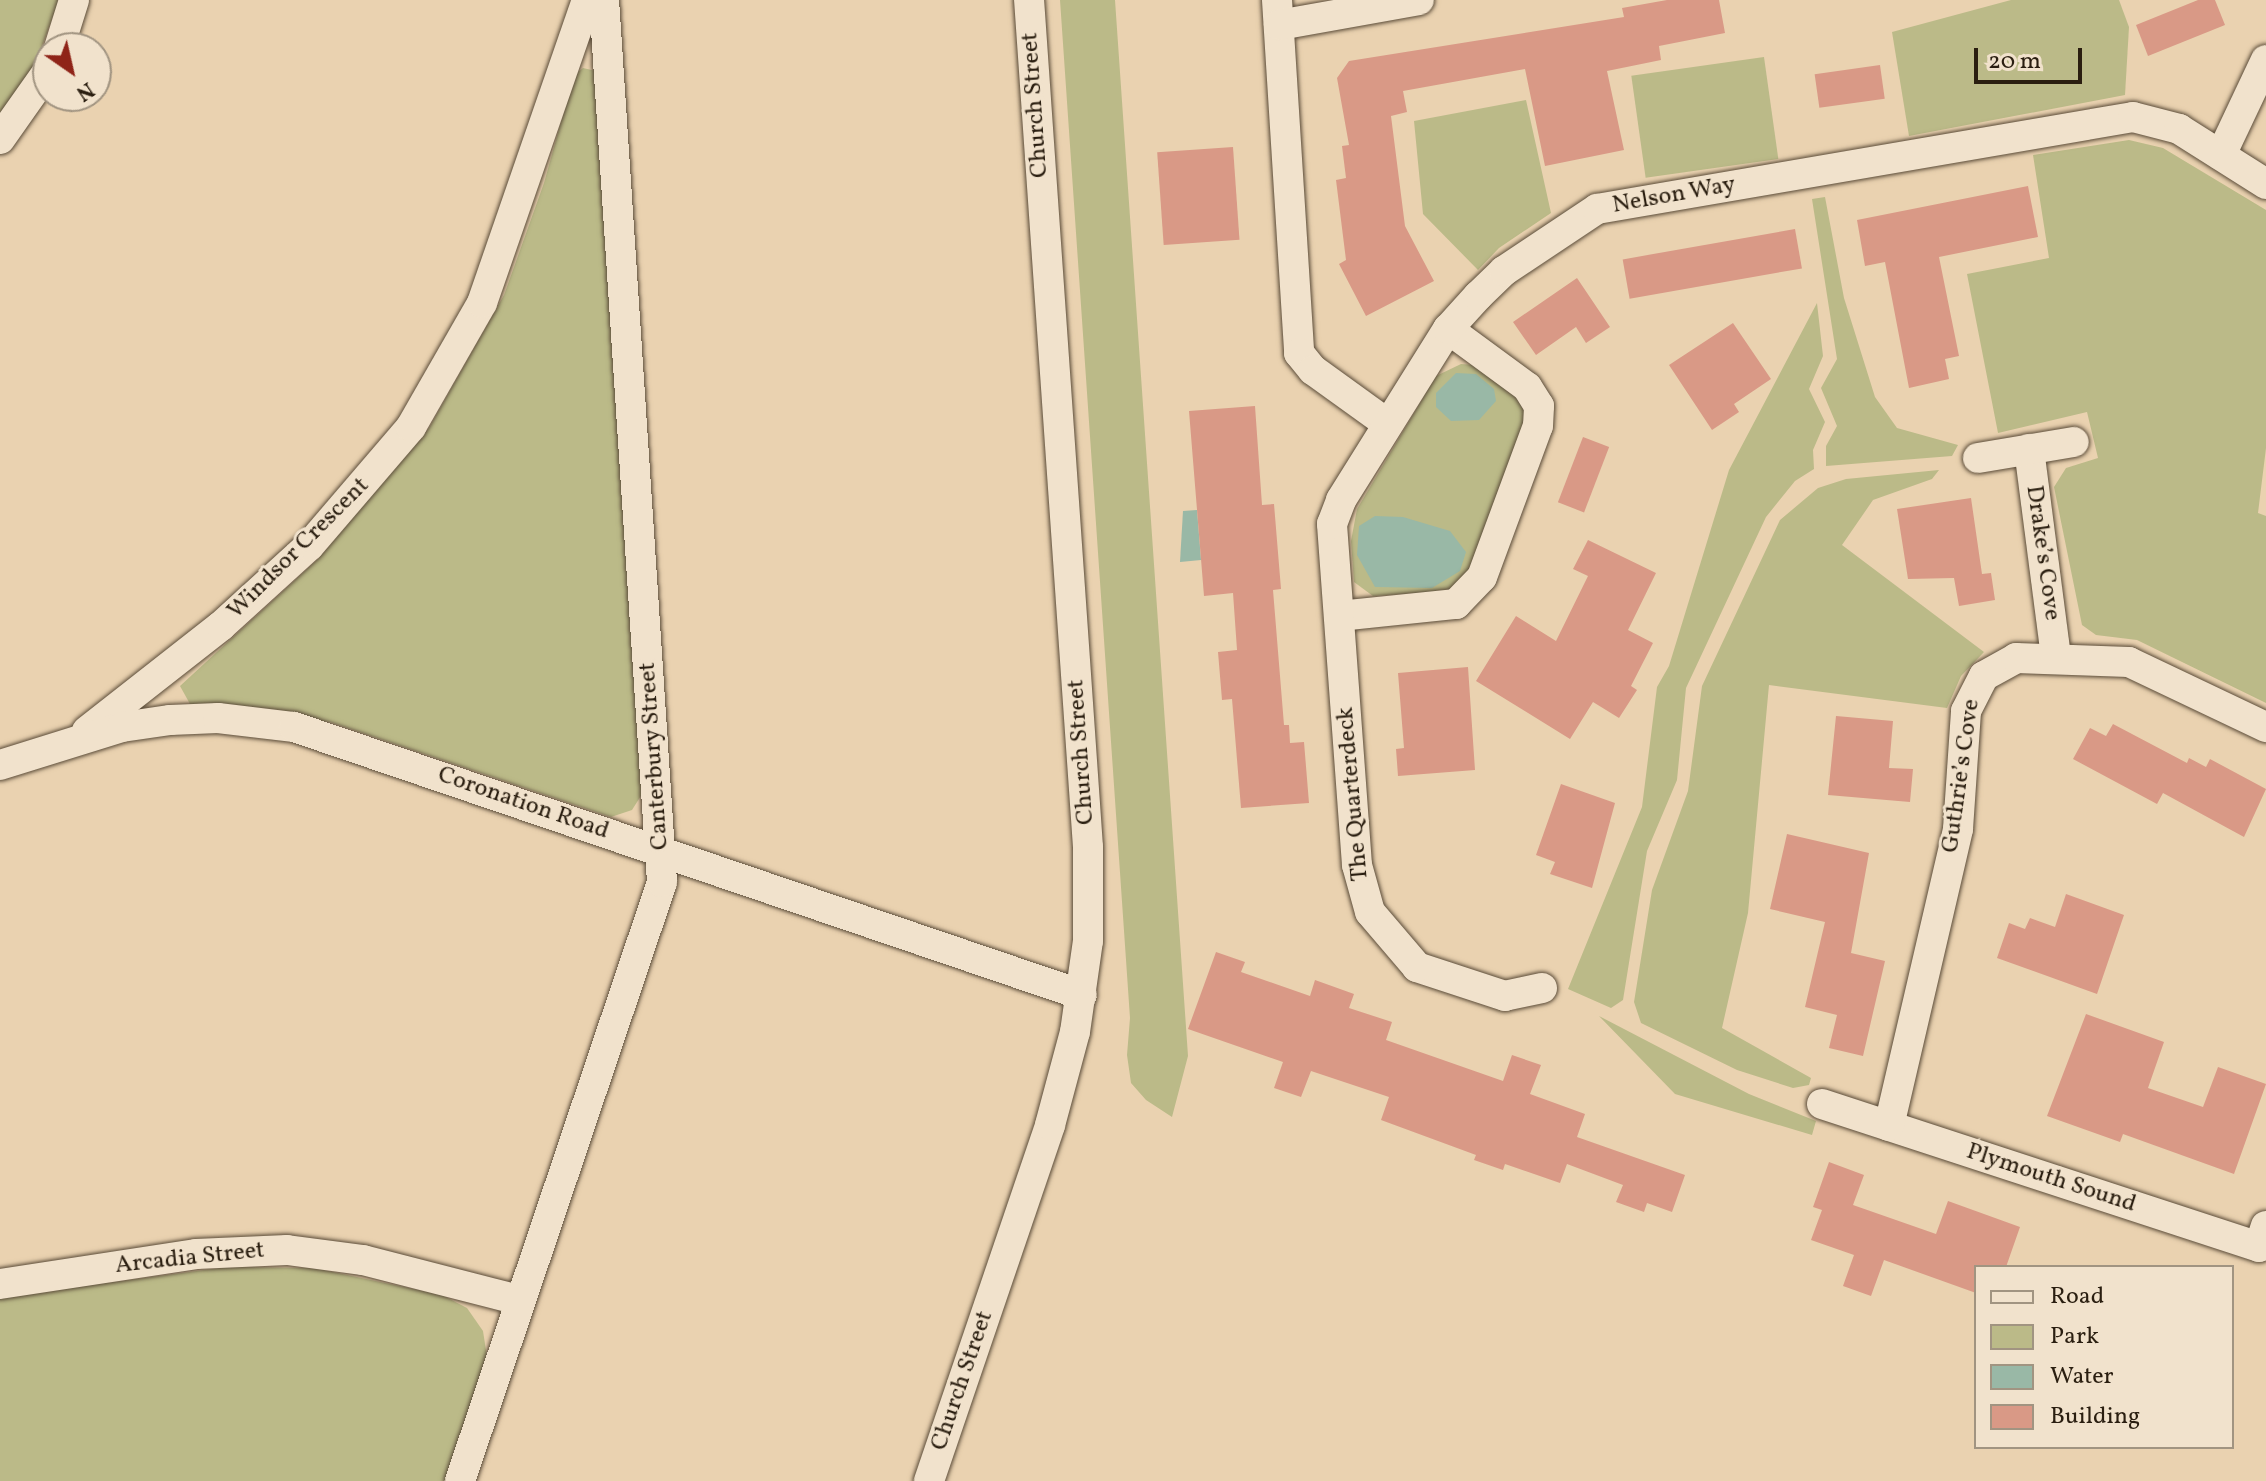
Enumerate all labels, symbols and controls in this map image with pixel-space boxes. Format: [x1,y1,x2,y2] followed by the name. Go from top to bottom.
[1017,31,1055,179] street label: Church Street
[32,32,112,112] north arrow
[1978,32,2086,82] scale bar
[1988,45,2041,79] text: 20 m
[69,73,100,108] text: N
[1610,171,1738,221] street label: Nelson Way
[222,472,376,626] street label: Windsor Crescent
[2018,484,2066,622] street label: Drake’s Cove
[634,661,676,851] street label: Canterbury Street
[1063,678,1101,826] street label: Church Street
[1937,697,1987,855] street label: Guthrie’s Cove
[1332,706,1376,882] street label: The Quarterdeck
[434,761,612,847] street label: Coronation Road
[1963,1138,2139,1220] street label: Plymouth Sound
[114,1237,266,1281] street label: Arcadia Street
[1974,1265,2234,1449] legend
[2050,1280,2104,1314] text: Road
[926,1307,1000,1455] street label: Church Street
[2050,1320,2099,1354] text: Park
[2050,1360,2114,1394] text: Water
[2050,1400,2140,1434] text: Building

